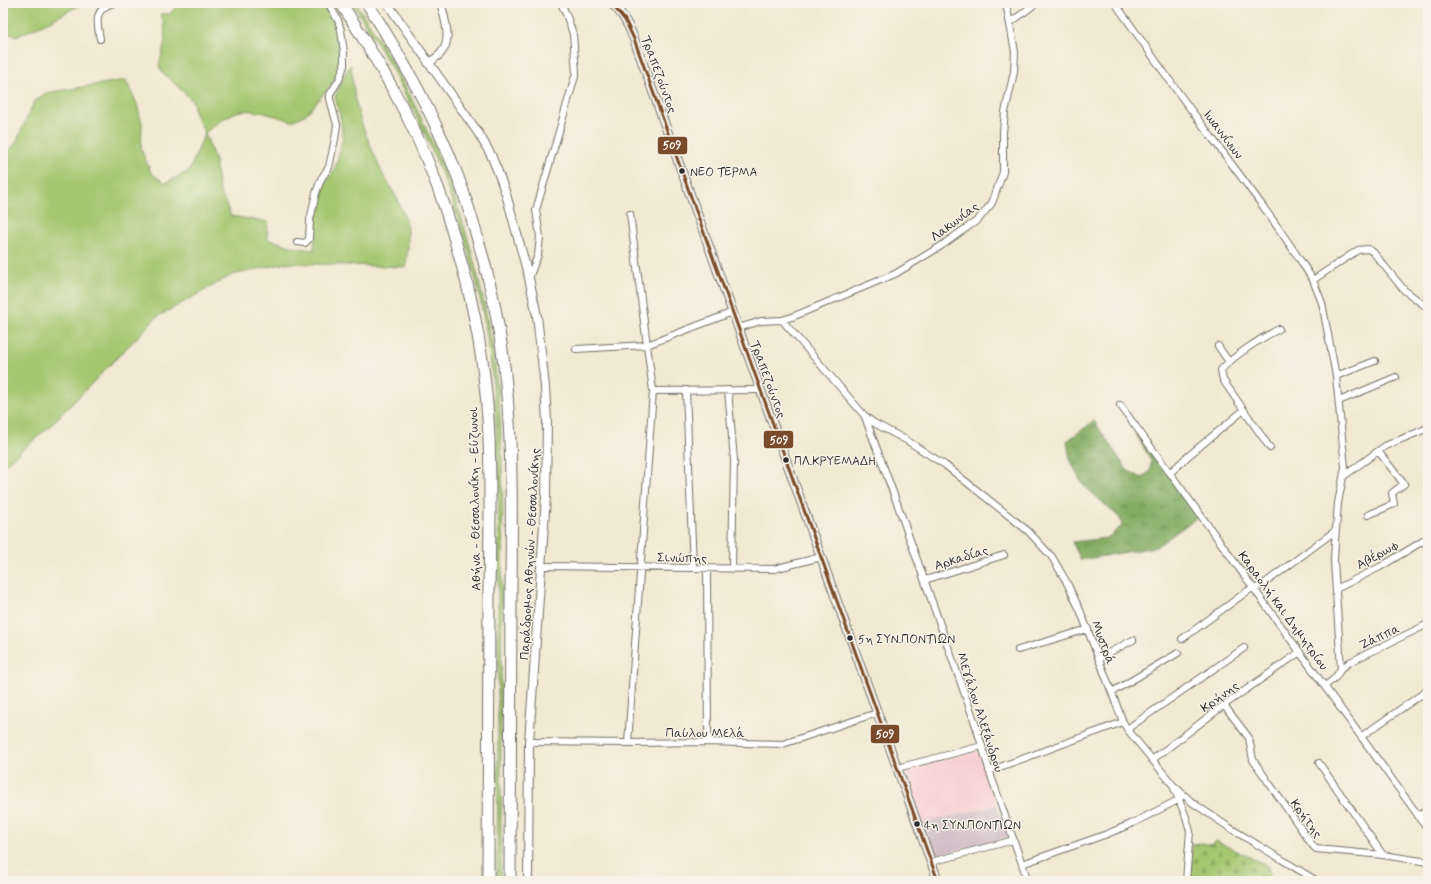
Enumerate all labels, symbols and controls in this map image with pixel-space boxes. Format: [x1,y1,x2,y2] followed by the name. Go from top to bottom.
[637,33,681,116] street label: Τραπεζούντος
[1199,107,1247,163] street label: Ιωαννίνων
[657,136,688,155] line badge: 509
[663,139,682,153] text: 509
[690,165,758,181] place label: ΝΕΟ ΤΕΡΜΑ
[677,166,687,176] marker: ΝΕΟ ΤΕΡΜΑ
[927,198,983,246] street label: Λακωνίας
[746,338,790,421] street label: Τραπεζούντος
[465,407,486,591] street label: Αθήνα - Θεσσαλονίκη - Εύζωνοι
[763,430,794,449] line badge: 509
[770,434,789,448] text: 509
[516,447,545,660] street label: Παράδρομος Αθηνών - Θεσσαλονίκης
[794,454,876,470] place label: ΠΛ.ΚΡΥΕΜΑΔΗ
[781,455,791,465] marker: ΠΛ.ΚΡΥΕΜΑΔΗ
[1353,537,1402,574] street label: Αβέρωφ
[932,542,991,575] street label: Αρκαδίας
[1234,548,1332,674] street label: Καραολή και Δημητρίου
[657,550,707,567] street label: Σινώπης
[1086,618,1119,667] street label: Μυστρά
[1357,621,1403,654] street label: Ζάππα
[858,632,955,648] place label: 5η ΣΥΝ.ΠΟΝΤΙΩΝ
[845,633,855,643] marker: 5η ΣΥΝ.ΠΟΝΤΙΩΝ
[952,650,1007,775] street label: Μεγάλου Αλεξάνδρου
[1197,677,1243,717] street label: Κρήνης
[870,724,900,744] line badge: 509
[666,725,744,742] street label: Παύλου Μελά
[876,728,895,742] text: 509
[1286,796,1326,842] street label: Κρήτης
[924,818,1021,834] place label: 4η ΣΥΝ.ΠΟΝΤΙΩΝ
[912,819,922,829] marker: 4η ΣΥΝ.ΠΟΝΤΙΩΝ

